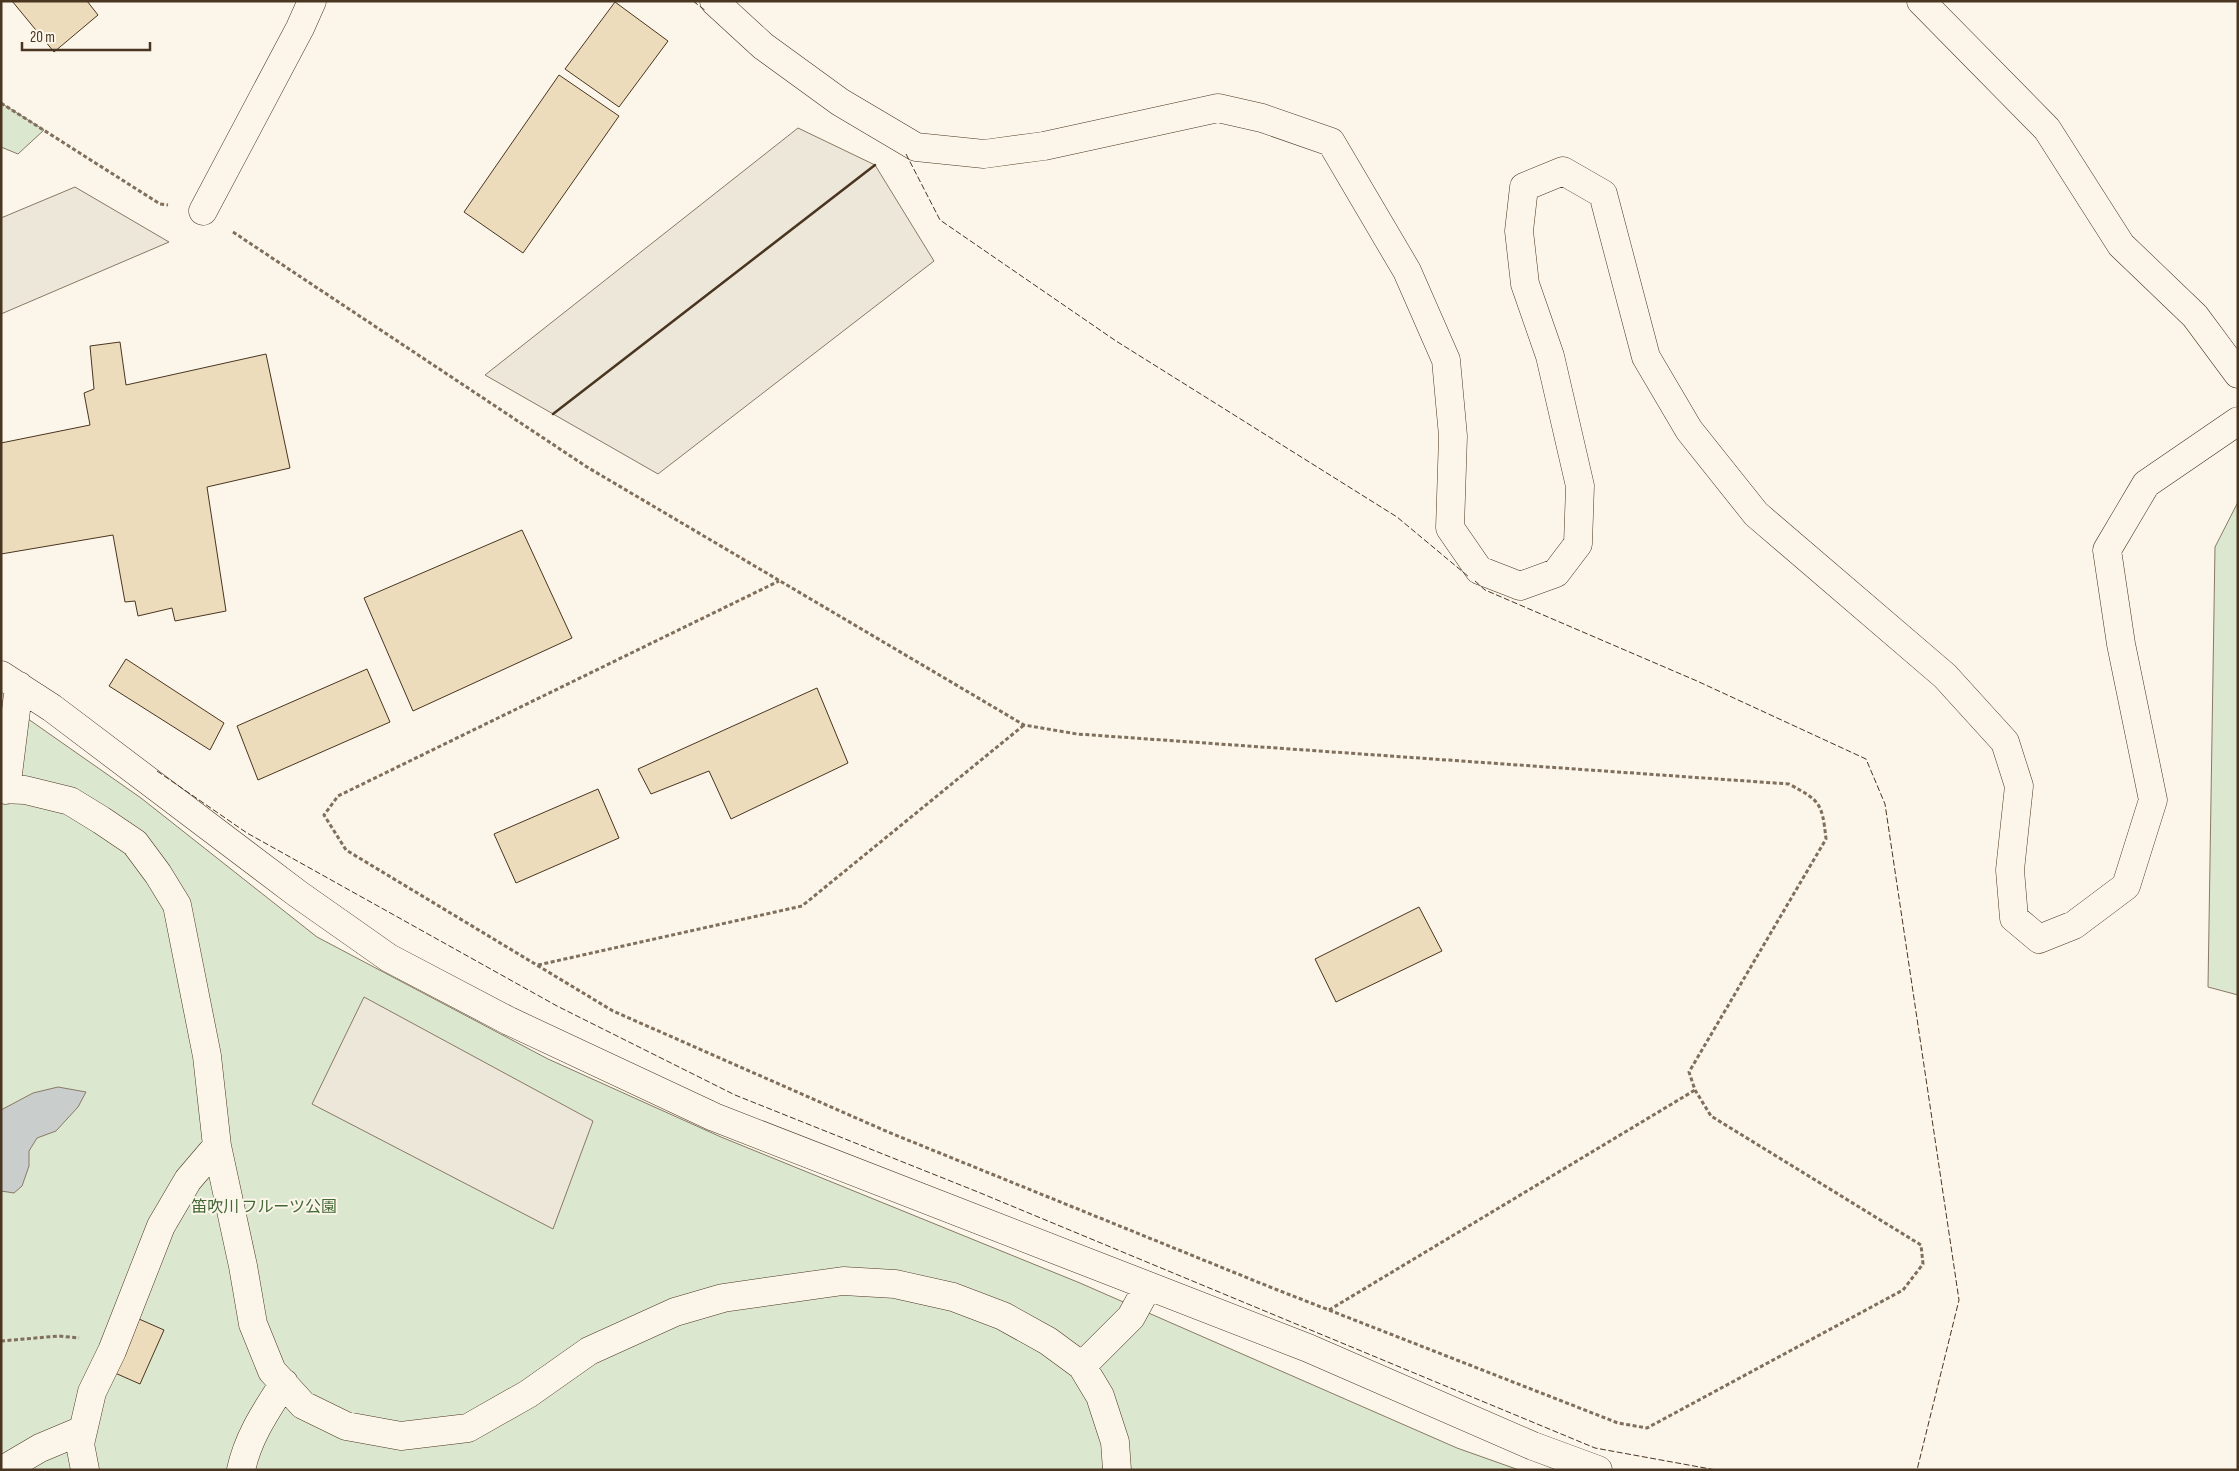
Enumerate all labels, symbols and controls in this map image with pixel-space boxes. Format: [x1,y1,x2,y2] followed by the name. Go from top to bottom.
[22,20,150,52] scale bar
[30,28,55,47] text: 20 m
[191,1198,337,1217] park label: 笛吹川 フルーツ公園

